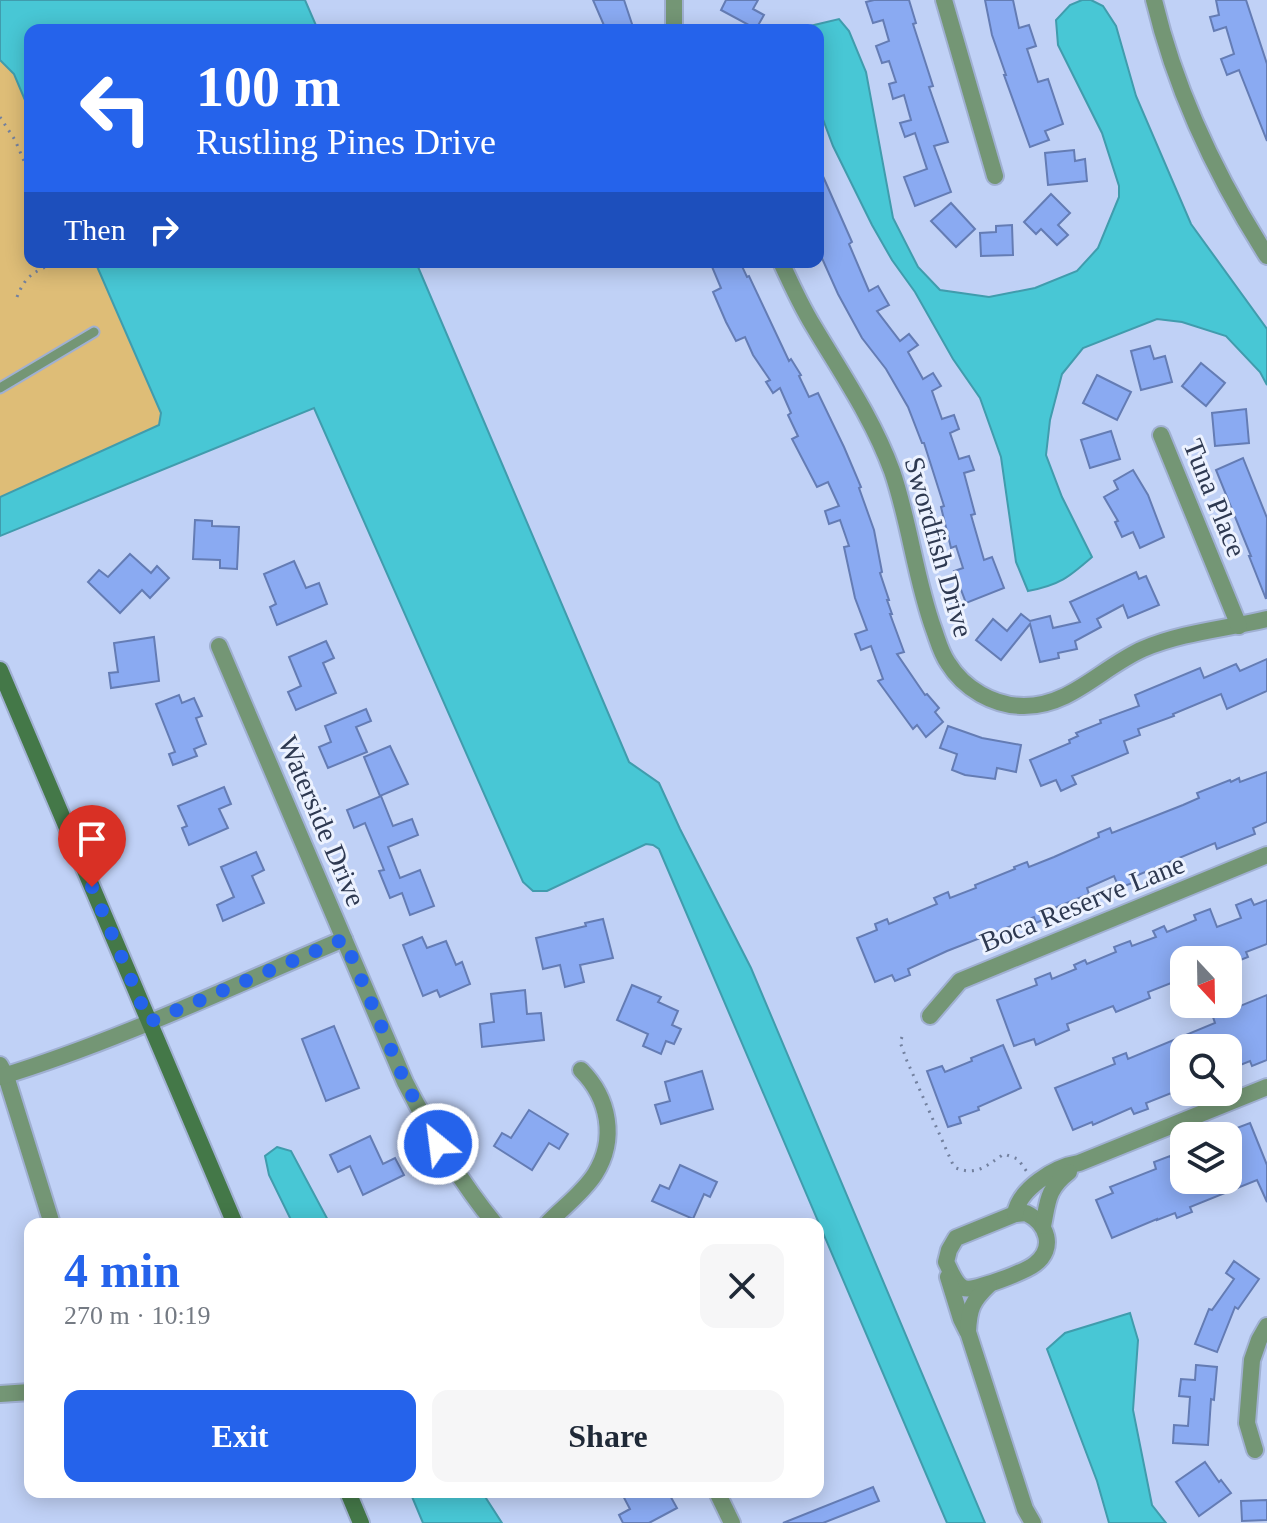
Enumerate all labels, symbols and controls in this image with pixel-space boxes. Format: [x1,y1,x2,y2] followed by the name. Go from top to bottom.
[64,56,168,160] icon: left
[196,56,341,118] text: 100 m
[196,122,496,162] text: Rustling Pines Drive
[142,208,186,252] icon: right
[64,213,126,246] text: Then
[1177,435,1253,561] street label: Tuna Place
[898,453,980,641] street label: Swordfish Drive
[272,731,372,911] street label: Waterside Drive
[58,805,126,887] pin
[70,817,114,861] icon: arrive
[975,848,1189,958] street label: Boca Reserve Lane
[1170,946,1242,1018] north arrow
[1170,946,1242,1194] map controls
[1170,1034,1242,1106] button: search
[396,1102,480,1186] position arrow
[1170,1122,1242,1194] button: layers
[64,1244,180,1297] text: 4 min
[700,1244,784,1328] button: close
[64,1301,211,1330] text: 270 m · 10:19
[64,1390,416,1482] button: Exit
[432,1390,784,1482] button: Share

